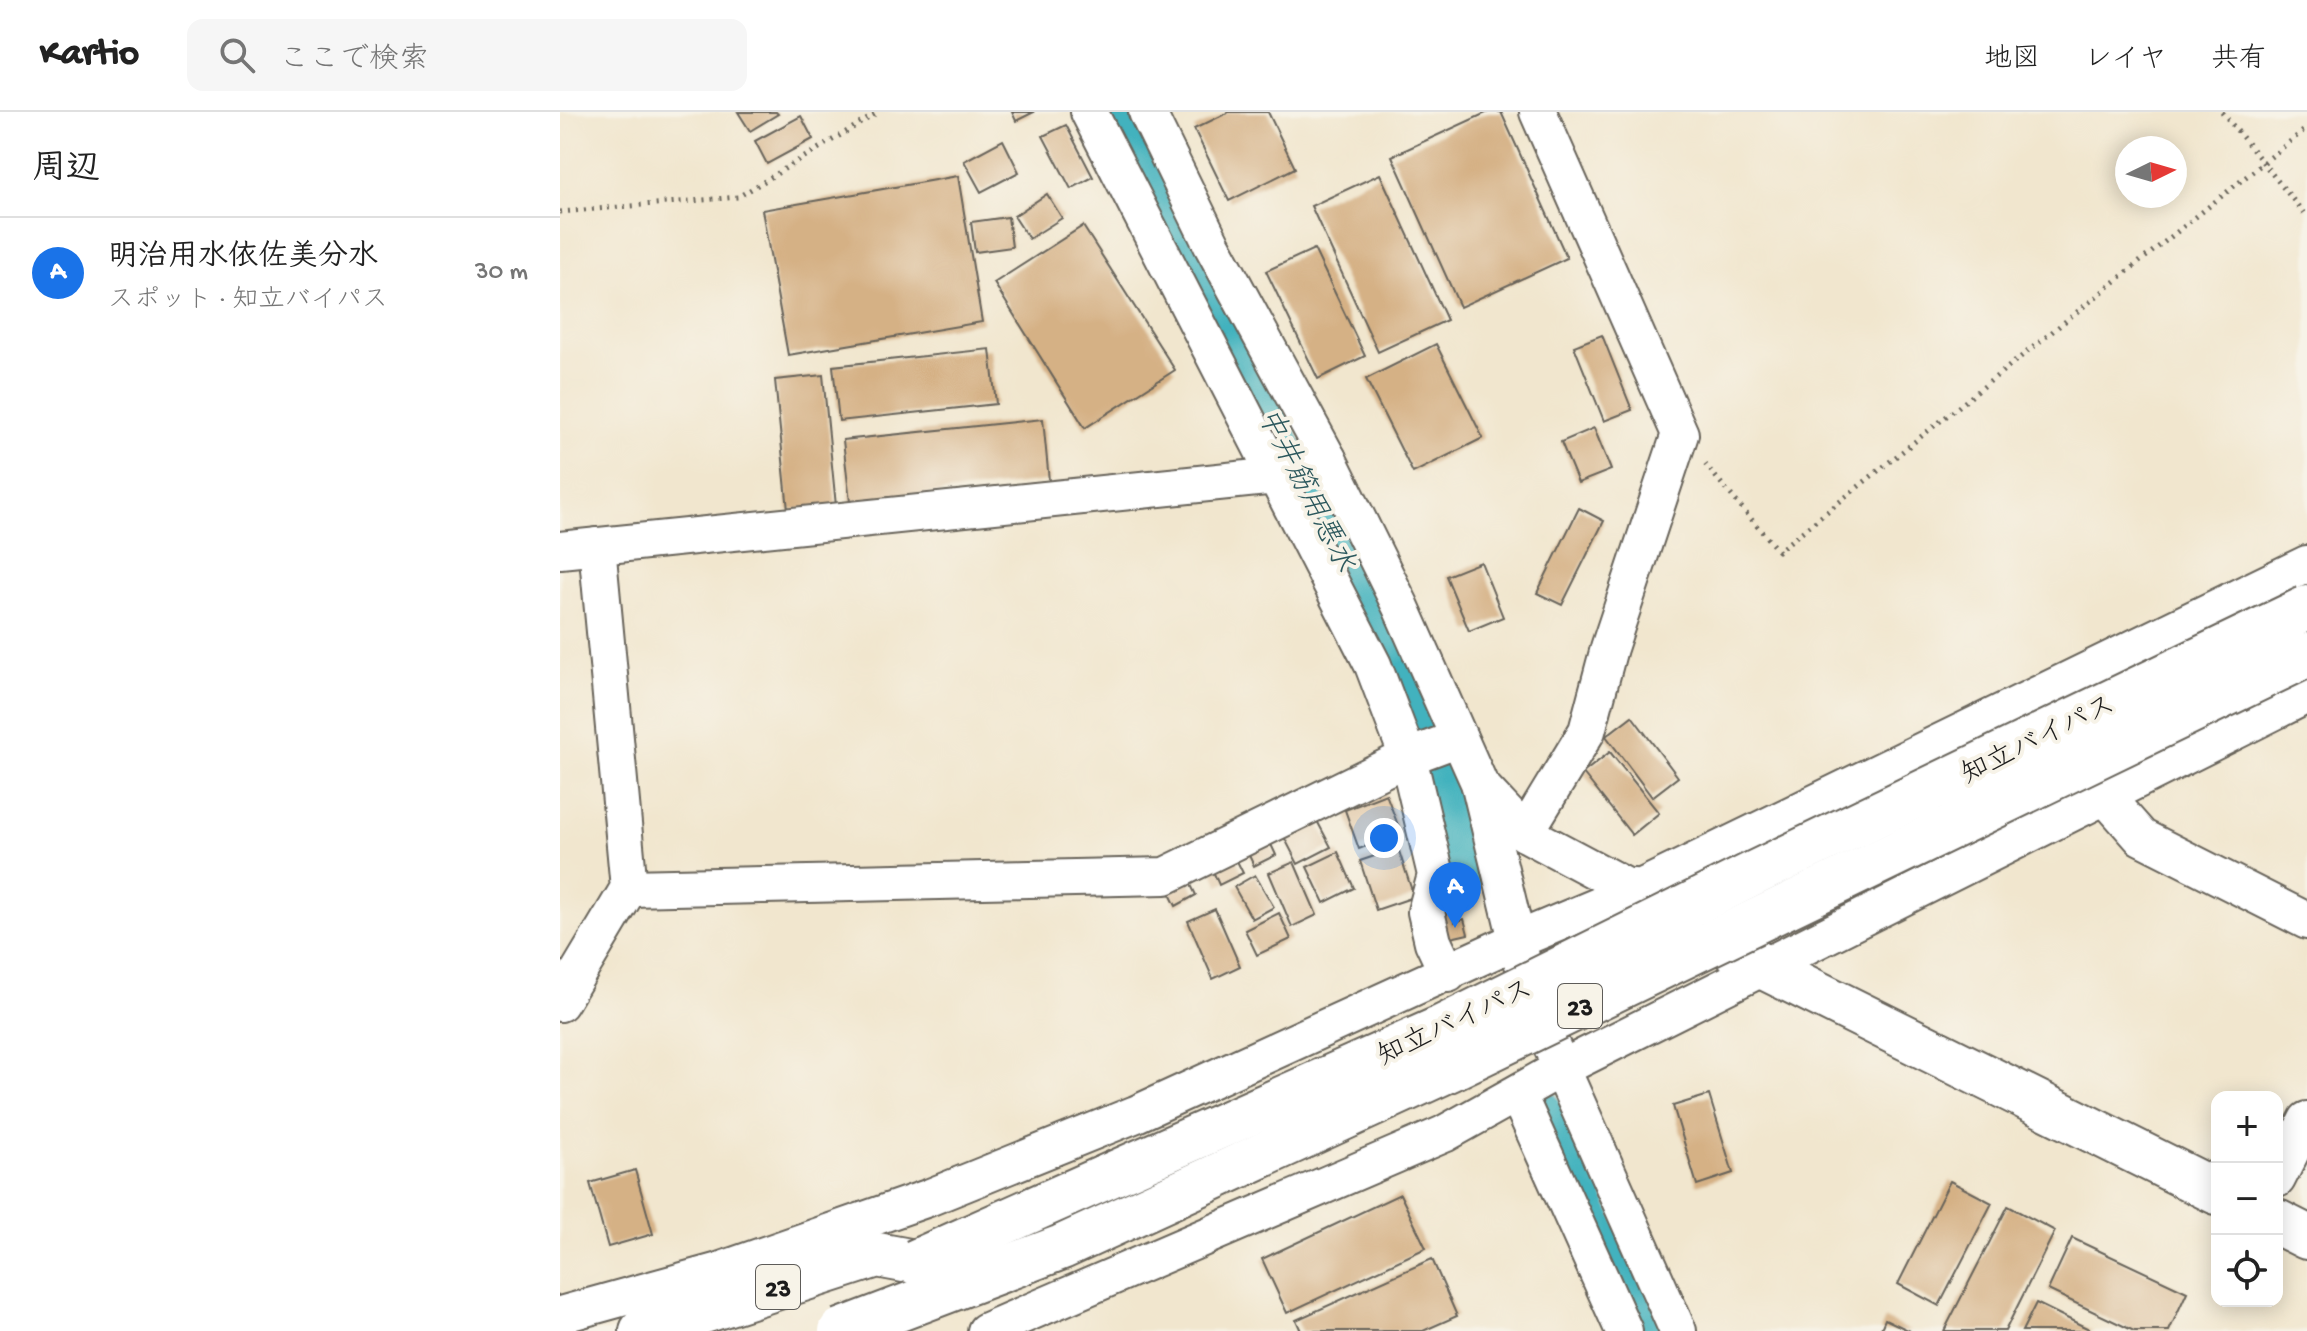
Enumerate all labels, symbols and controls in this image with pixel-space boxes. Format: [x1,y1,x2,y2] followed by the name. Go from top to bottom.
[187,19,747,91] search box
[40,33,139,77] text: Kartio
[215,33,259,77] icon: search
[279,44,429,79] text: ここで検索
[1984,44,2040,77] text: 地図
[2084,44,2167,77] text: レイヤ
[2211,44,2267,77] text: 共有
[2115,136,2187,208] north arrow
[32,151,100,191] text: 周辺
[108,241,378,276] text: 明治用水依佐美分水
[50,258,66,289] text: A
[475,258,528,289] text: 30 m
[108,286,388,317] text: スポット · 知立バイパス
[1248,402,1362,579] water label: 中井筋用悪水
[1956,690,2121,793] street label: 知立バイパス
[1364,818,1404,858] your location
[1429,862,1481,928] pin: A
[1373,974,1539,1074] street label: 知立バイパス
[1558,984,1602,1028] road number: 23
[2211,1091,2283,1307] map controls
[2211,1091,2283,1163] button: +
[2211,1163,2283,1235] button: −
[2211,1235,2283,1307] button: locate
[756,1265,800,1309] road number: 23

